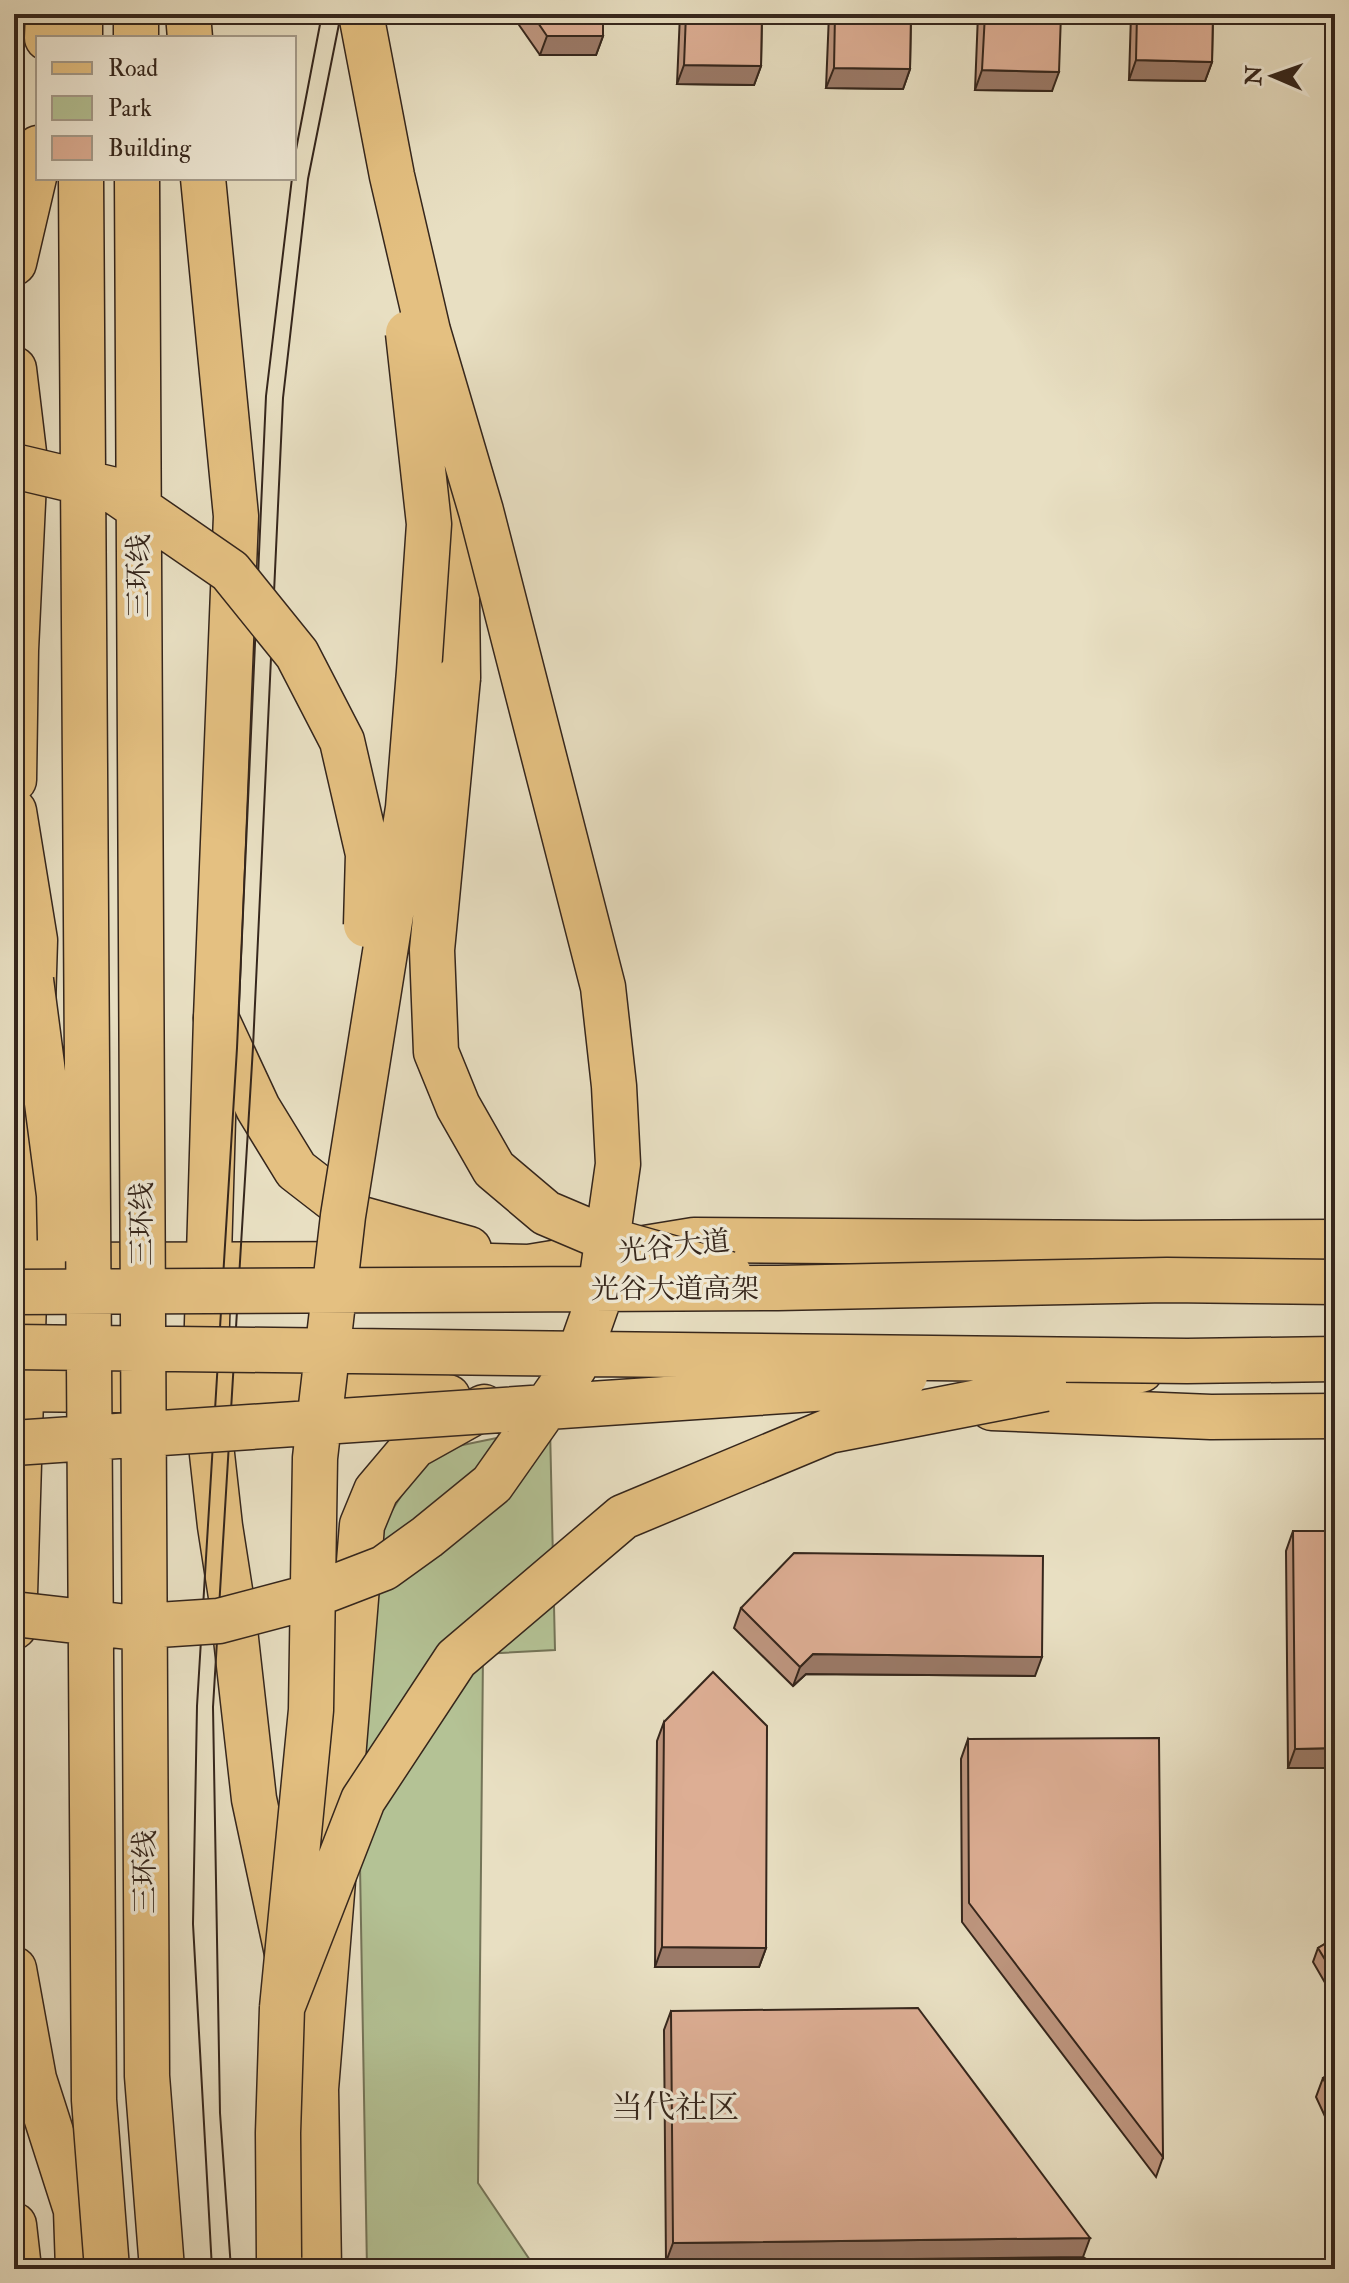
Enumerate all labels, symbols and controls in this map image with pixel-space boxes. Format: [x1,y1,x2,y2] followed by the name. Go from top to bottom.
[36,36,296,180] legend
[1233,36,1313,116] north arrow
[108,53,158,84] text: Road
[1240,65,1268,87] text: N
[108,93,152,124] text: Park
[108,133,192,164] text: Building
[122,534,157,618] street label: 三环线
[125,1182,160,1266] street label: 三环线
[616,1224,732,1270] street label: 光谷大道
[591,1272,759,1307] street label: 光谷大道高架
[128,1830,163,1914] street label: 三环线
[611,2088,739,2128] district label: 当代社区

